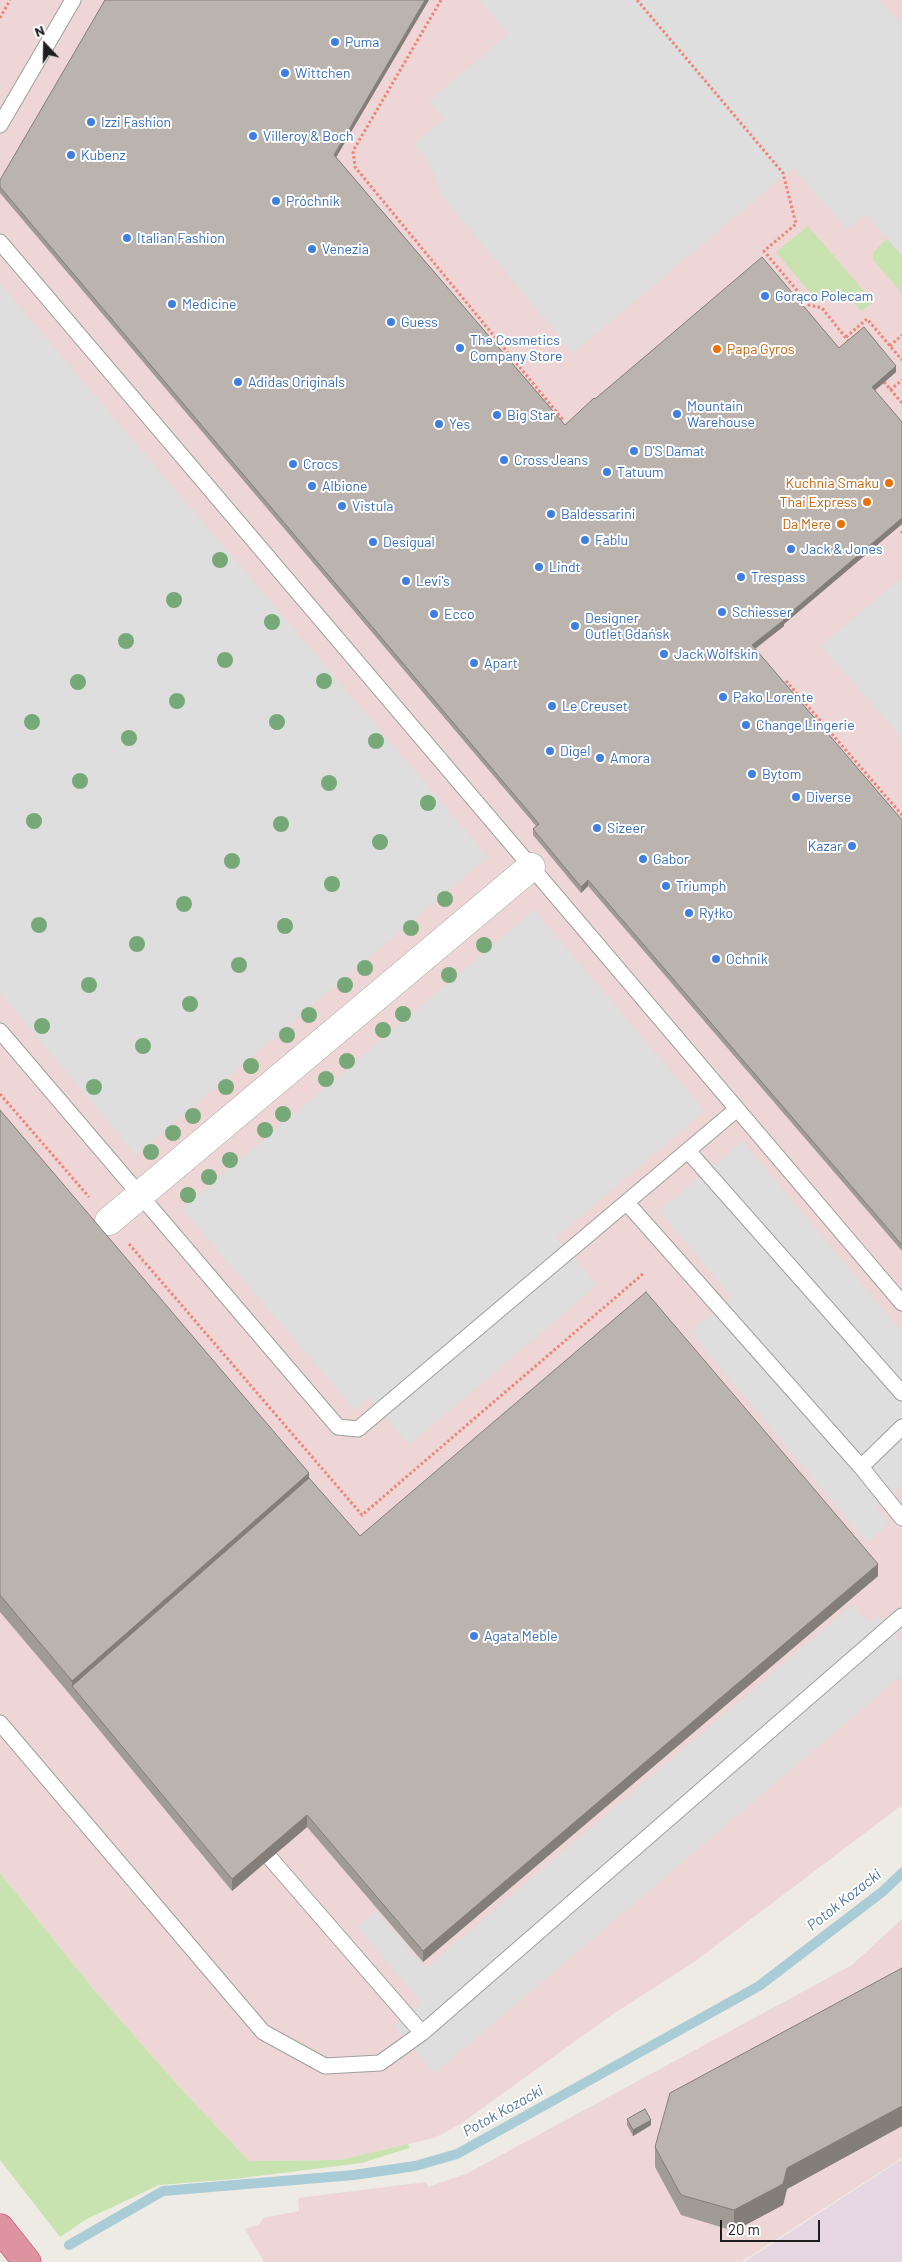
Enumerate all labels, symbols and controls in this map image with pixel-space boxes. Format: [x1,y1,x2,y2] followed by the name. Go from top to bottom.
[20,20,70,70] north arrow
[32,21,47,40] text: N
[345,34,380,50] place label: Puma
[329,36,341,48] marker: Puma
[295,65,351,81] place label: Wittchen
[279,67,291,79] marker: Wittchen
[101,114,171,130] place label: Izzi Fashion
[85,116,97,128] marker: Izzi Fashion
[263,128,354,144] place label: Villeroy & Boch
[247,130,259,142] marker: Villeroy & Boch
[81,147,126,163] place label: Kubenz
[65,149,77,161] marker: Kubenz
[286,193,340,209] place label: Próchnik
[270,195,282,207] marker: Próchnik
[137,230,225,246] place label: Italian Fashion
[121,232,133,244] marker: Italian Fashion
[322,241,369,257] place label: Venezia
[306,243,318,255] marker: Venezia
[775,288,873,304] place label: Gorąco Polecam
[759,290,771,302] marker: Gorąco Polecam
[182,296,236,312] place label: Medicine
[166,298,178,310] marker: Medicine
[401,314,438,330] place label: Guess
[385,316,397,328] marker: Guess
[470,332,562,364] place label: The Cosmetics Company Store
[727,341,795,357] place label: Papa Gyros
[454,342,466,354] marker: The Cosmetics Company Store
[711,343,723,355] marker: Papa Gyros
[248,374,345,390] place label: Adidas Originals
[232,376,244,388] marker: Adidas Originals
[687,398,755,431] place label: Mountain Warehouse
[507,407,555,423] place label: Big Star
[671,408,683,420] marker: Mountain Warehouse
[491,409,503,421] marker: Big Star
[449,416,470,432] place label: Yes
[433,418,445,430] marker: Yes
[644,443,705,459] place label: D'S Damat
[628,445,640,457] marker: D'S Damat
[514,452,588,468] place label: Cross Jeans
[498,454,510,466] marker: Cross Jeans
[303,456,338,472] place label: Crocs
[287,458,299,470] marker: Crocs
[617,464,664,480] place label: Tatuum
[601,466,613,478] marker: Tatuum
[786,475,879,491] place label: Kuchnia Smaku
[883,477,895,489] marker: Kuchnia Smaku
[322,478,367,494] place label: Albione
[306,480,318,492] marker: Albione
[779,494,857,510] place label: Thai Express
[861,496,873,508] marker: Thai Express
[352,498,394,514] place label: Vistula
[336,500,348,512] marker: Vistula
[561,506,635,522] place label: Baldessarini
[545,508,557,520] marker: Baldessarini
[783,516,831,532] place label: Da Mere
[835,518,847,530] marker: Da Mere
[595,532,628,548] place label: Fablu
[383,534,435,550] place label: Desigual
[579,534,591,546] marker: Fablu
[367,536,379,548] marker: Desigual
[801,541,883,557] place label: Jack & Jones
[785,543,797,555] marker: Jack & Jones
[549,559,581,575] place label: Lindt
[533,561,545,573] marker: Lindt
[751,569,805,585] place label: Trespass
[735,571,747,583] marker: Trespass
[416,573,450,589] place label: Levi's
[400,575,412,587] marker: Levi's
[732,604,792,620] place label: Schiesser
[444,606,475,622] place label: Ecco
[716,606,728,618] marker: Schiesser
[428,608,440,620] marker: Ecco
[585,610,669,642] place label: Designer Outlet Gdańsk
[569,620,581,632] marker: Designer Outlet Gdańsk
[674,646,758,662] place label: Jack Wolfskin
[658,648,670,660] marker: Jack Wolfskin
[484,655,518,671] place label: Apart
[468,657,480,669] marker: Apart
[733,689,814,705] place label: Pako Lorente
[717,691,729,703] marker: Pako Lorente
[562,698,628,714] place label: Le Creuset
[546,700,558,712] marker: Le Creuset
[756,717,855,733] place label: Change Lingerie
[740,719,752,731] marker: Change Lingerie
[560,743,590,759] place label: Digel
[544,745,556,757] marker: Digel
[610,750,650,766] place label: Amora
[594,752,606,764] marker: Amora
[762,766,801,782] place label: Bytom
[746,768,758,780] marker: Bytom
[806,789,851,805] place label: Diverse
[790,791,802,803] marker: Diverse
[607,820,645,836] place label: Sizeer
[591,822,603,834] marker: Sizeer
[808,838,842,854] place label: Kazar
[846,840,858,852] marker: Kazar
[653,851,689,867] place label: Gabor
[637,853,649,865] marker: Gabor
[676,878,726,894] place label: Triumph
[660,880,672,892] marker: Triumph
[699,905,733,921] place label: Ryłko
[683,907,695,919] marker: Ryłko
[726,951,768,967] place label: Ochnik
[710,953,722,965] marker: Ochnik
[484,1628,558,1644] place label: Agata Meble
[468,1630,480,1642] marker: Agata Meble
[803,1866,885,1934] water label: Potok Kozacki
[460,2082,546,2140] water label: Potok Kozacki
[722,2210,822,2242] scale bar
[728,2220,760,2238] text: 20 m

